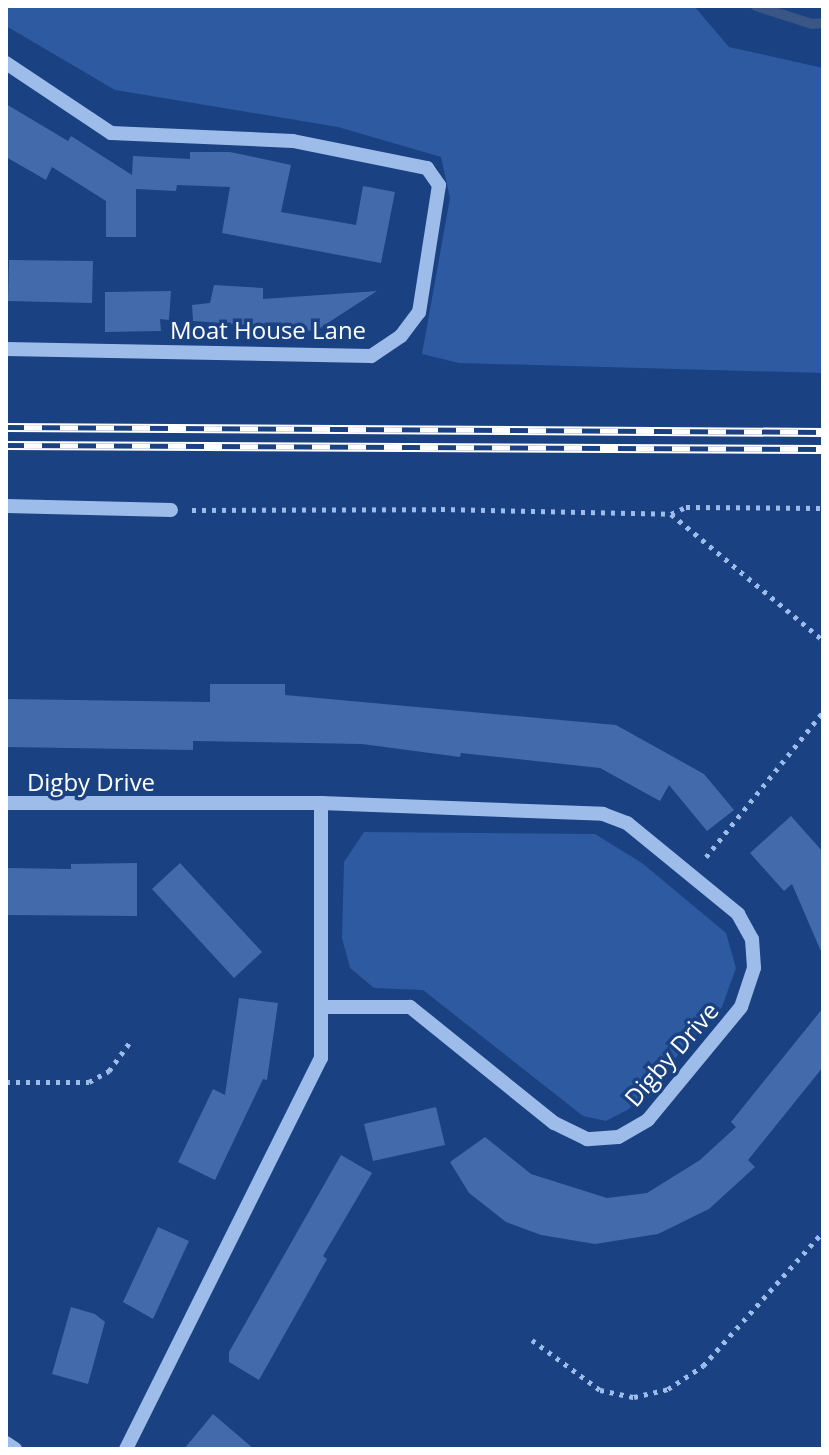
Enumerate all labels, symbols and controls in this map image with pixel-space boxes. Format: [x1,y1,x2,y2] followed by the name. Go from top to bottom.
[170,316,366,344] street label: Moat House Lane
[27,768,155,796] street label: Digby Drive
[618,996,724,1112] street label: Digby Drive

